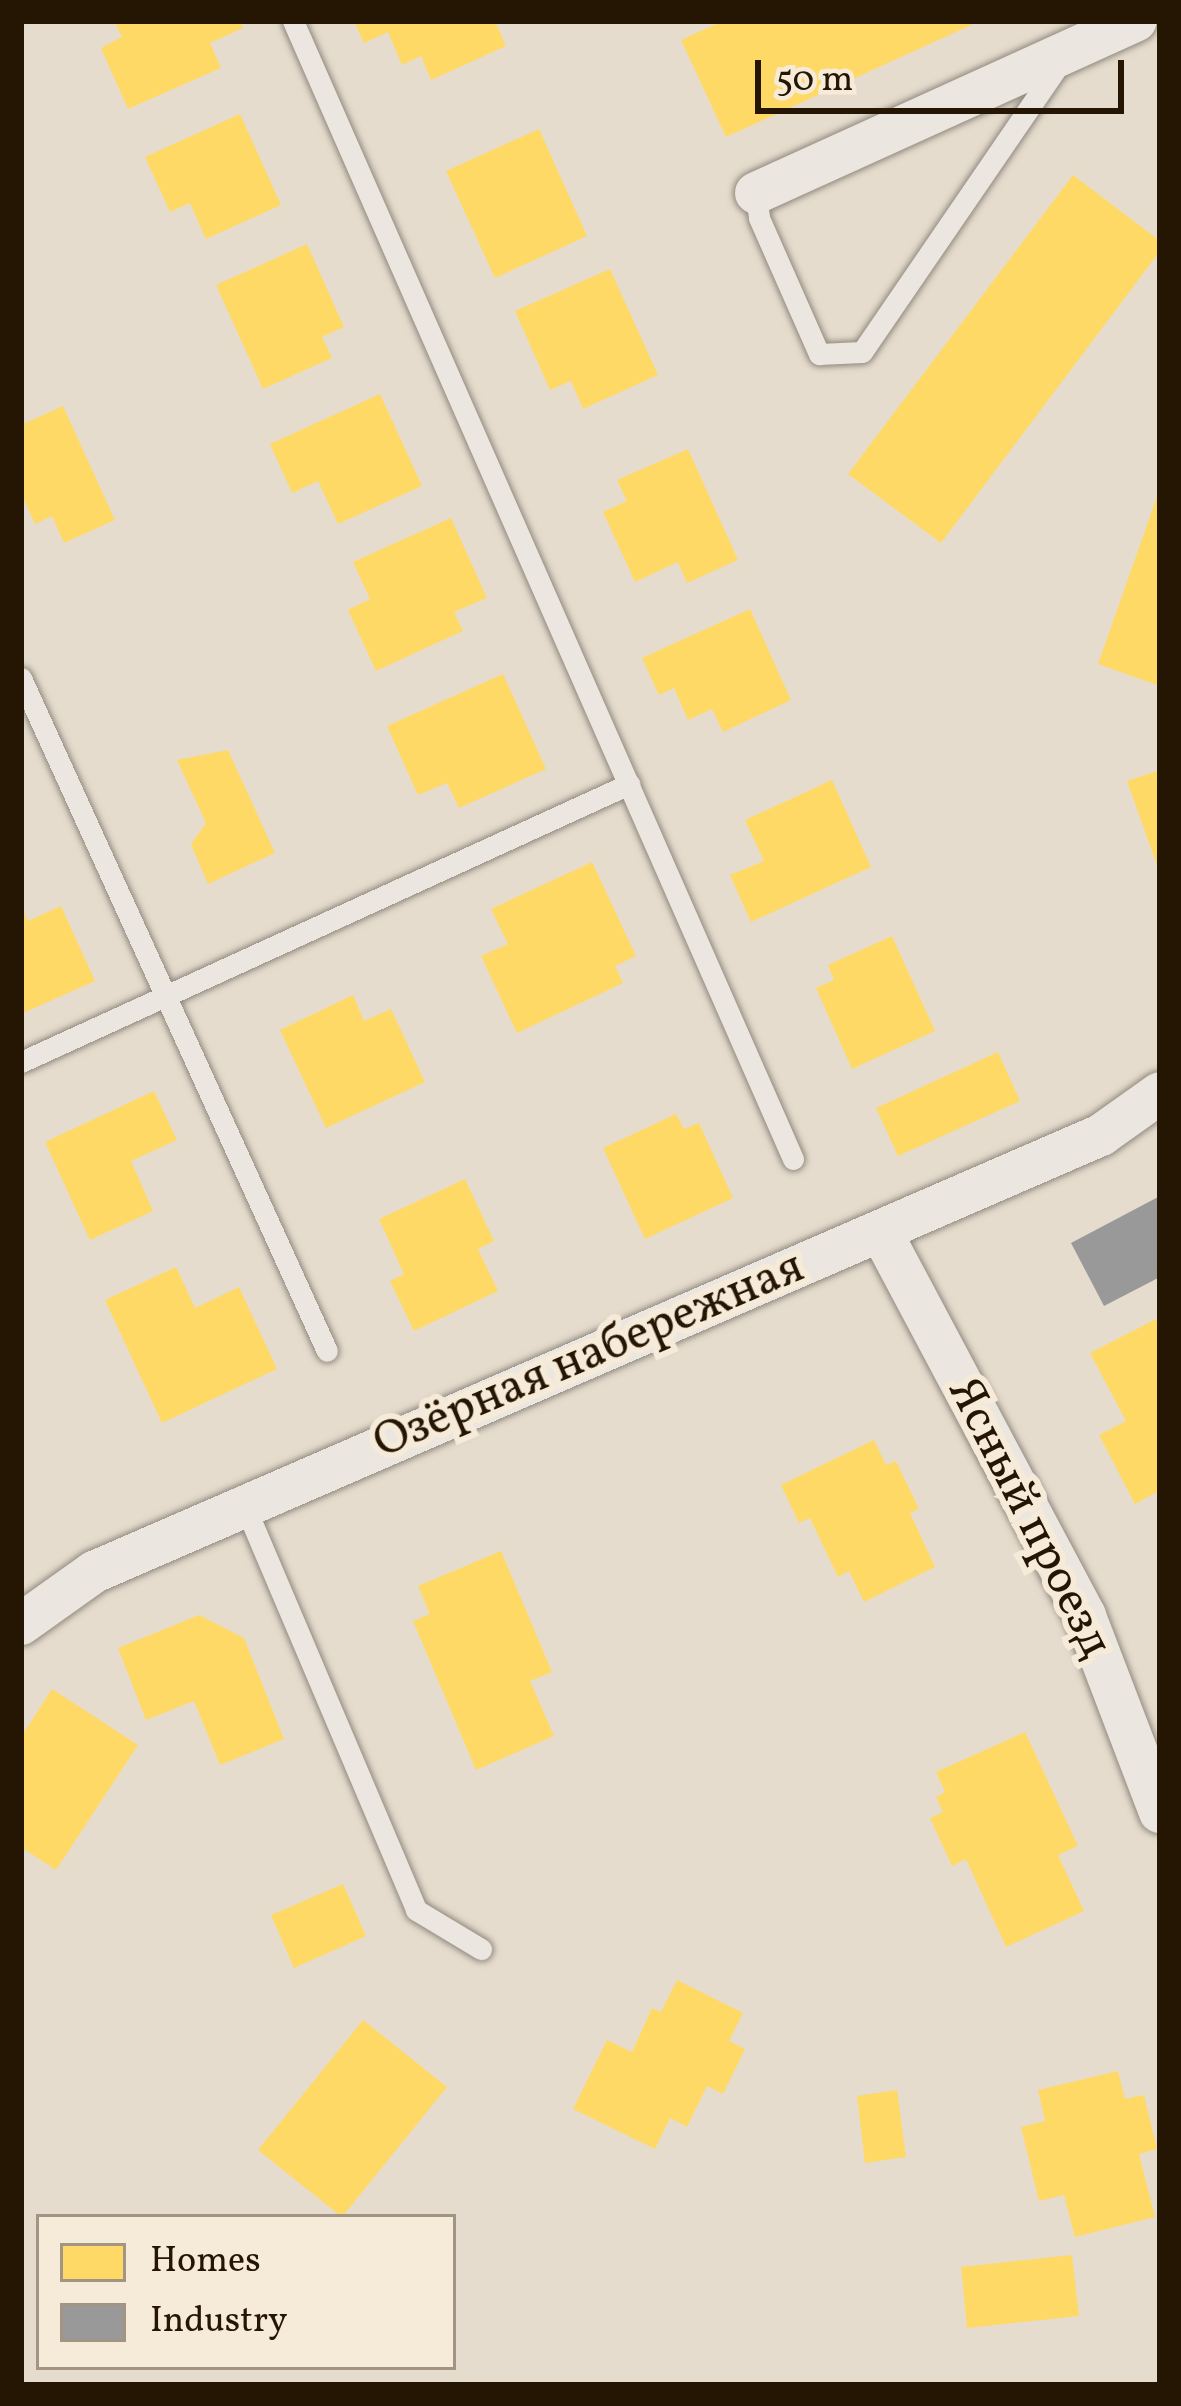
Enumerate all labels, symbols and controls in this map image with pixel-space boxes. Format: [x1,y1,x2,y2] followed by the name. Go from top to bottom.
[761,36,1130,110] scale bar
[776,56,853,106] text: 50 m
[365,1239,813,1473] street label: Озёрная набережная
[934,1369,1124,1667] street label: Ясный проезд
[36,2214,456,2370] legend
[150,2237,261,2287] text: Homes
[150,2297,287,2347] text: Industry

